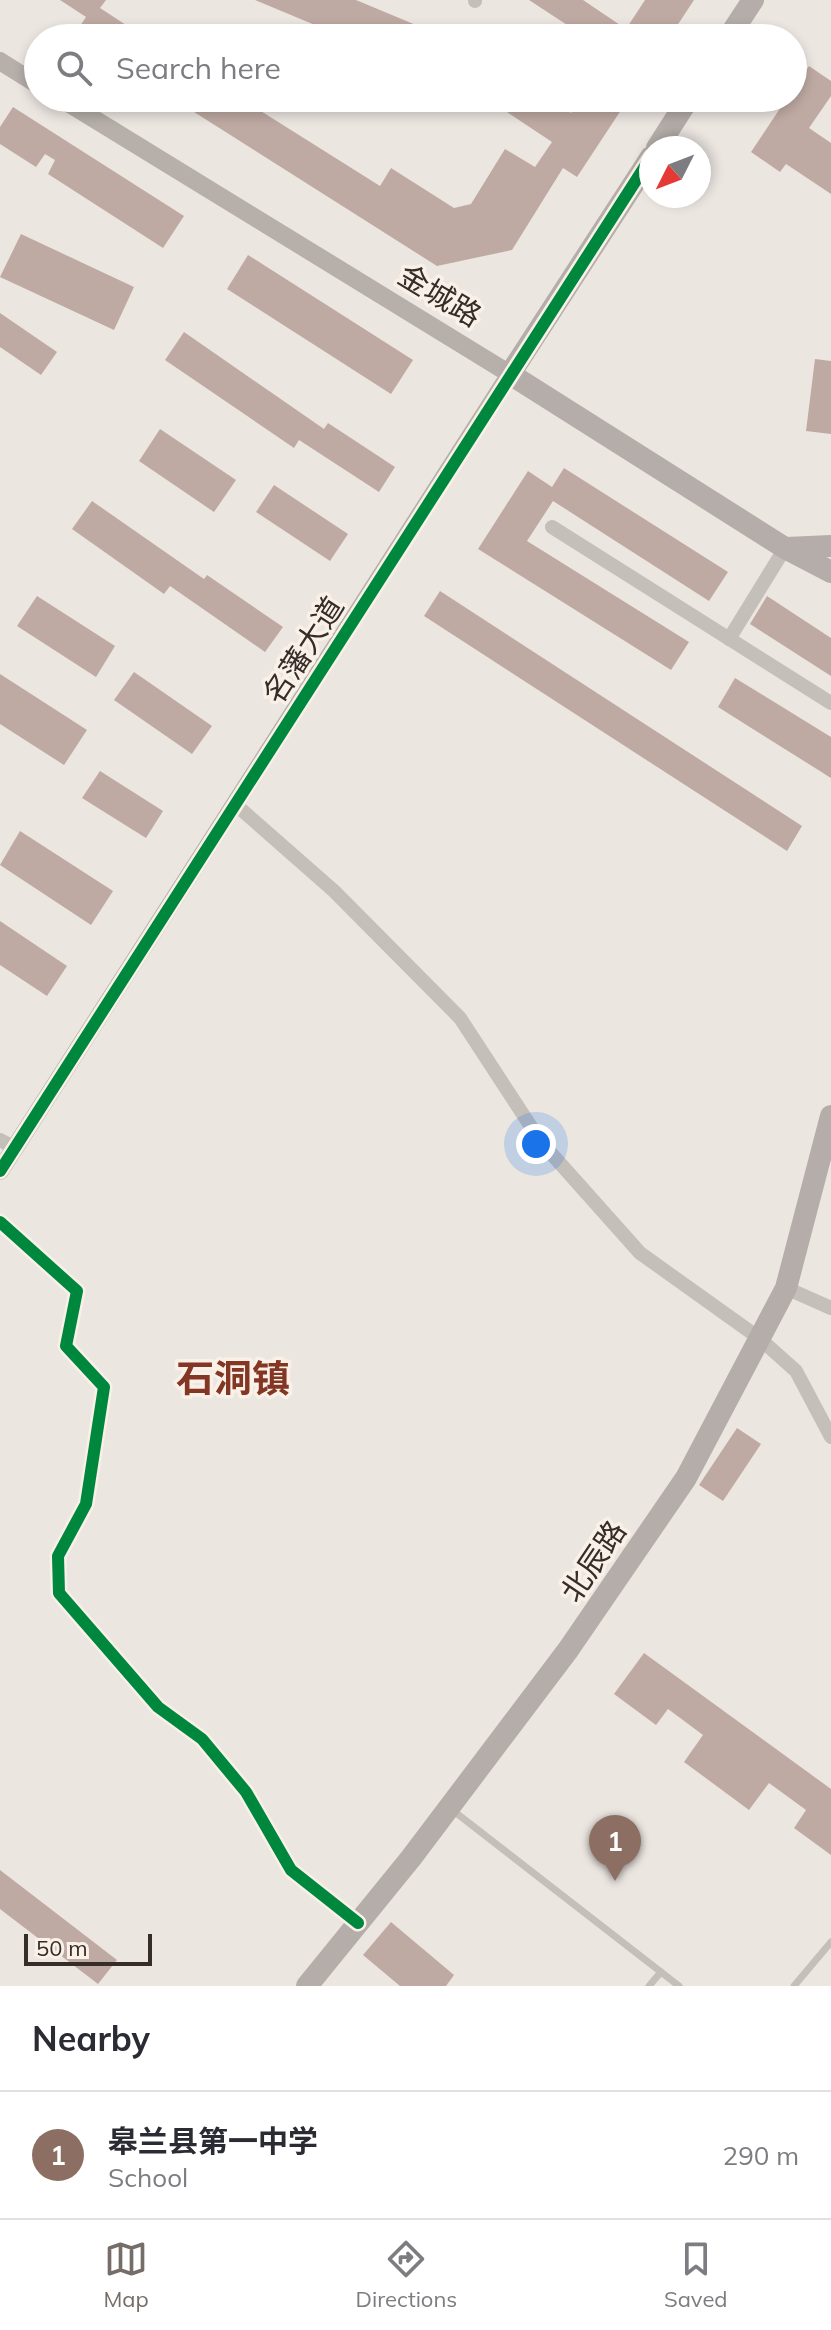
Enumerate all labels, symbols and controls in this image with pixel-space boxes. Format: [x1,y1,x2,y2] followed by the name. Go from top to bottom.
[24,24,807,112] search box
[52,46,96,90] icon: search
[116,49,281,87] text: Search here
[639,136,711,208] north arrow
[392,256,488,334] street label: 金城路
[254,589,352,711] street label: 名藩大道
[516,1124,556,1164] your location
[176,1354,290,1402] district label: 石洞镇
[552,1513,634,1609] street label: 北辰路
[589,1815,641,1881] pin: 1
[24,1930,152,1966] scale bar
[36,1934,87,1962] text: 50 m
[32,2017,150,2060] text: Nearby
[108,2122,318,2160] text: 皋兰县第一中学
[50,2139,66,2172] text: 1
[723,2139,799,2172] text: 290 m
[108,2161,188,2194] text: School
[103,2237,149,2313] tab: Map
[356,2237,457,2313] tab: Directions
[664,2237,728,2313] tab: Saved

